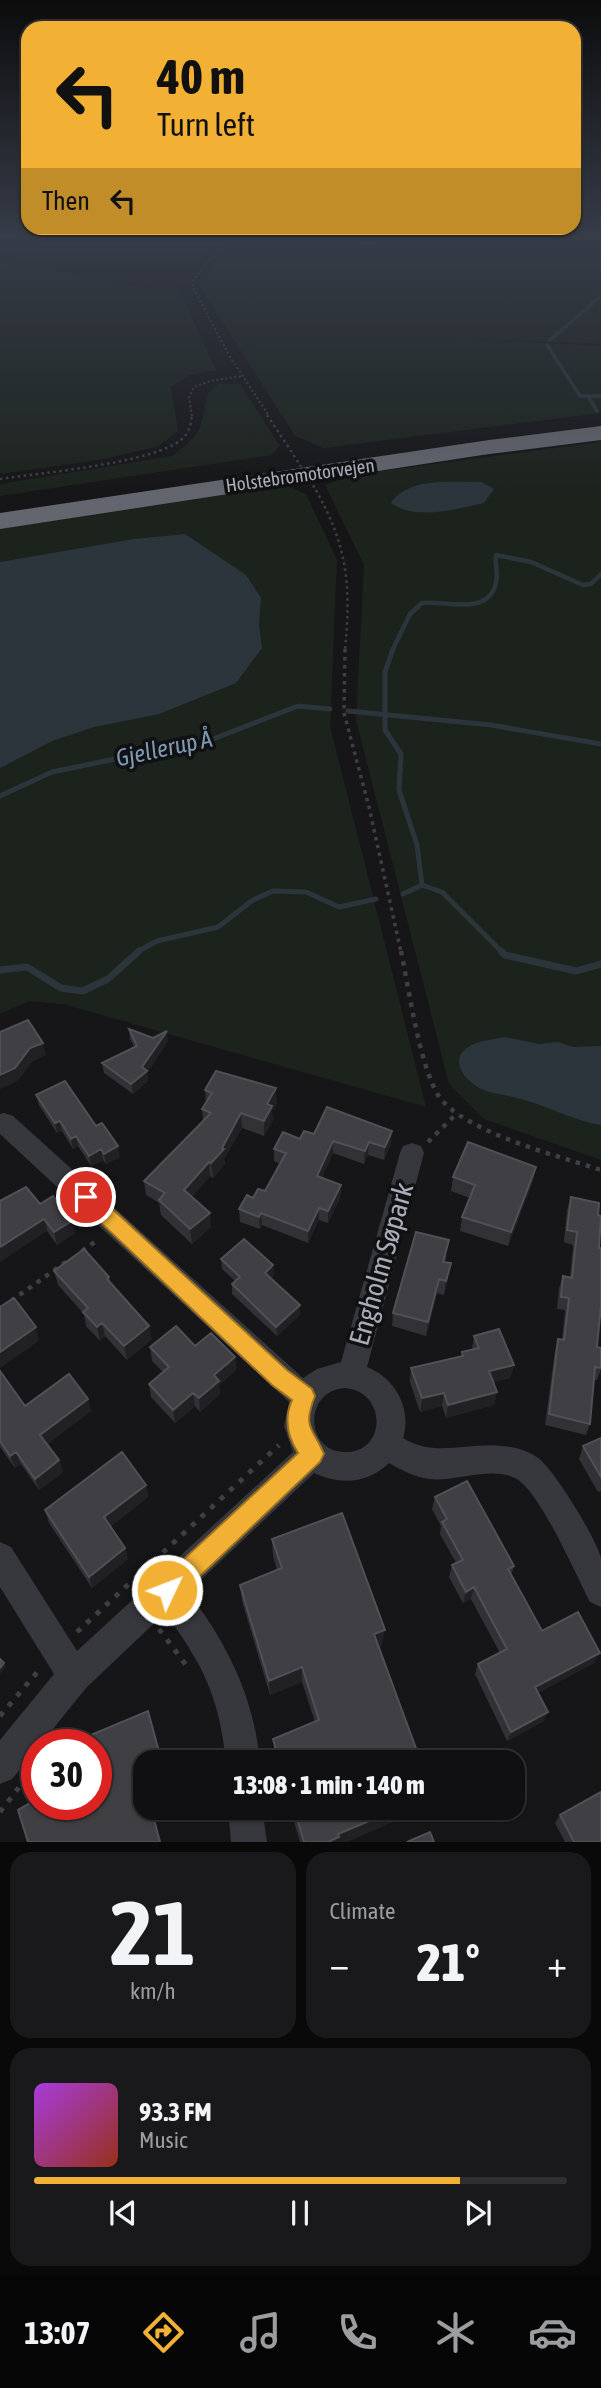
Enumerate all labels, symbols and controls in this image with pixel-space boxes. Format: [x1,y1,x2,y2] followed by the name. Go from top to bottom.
[157,48,245,104] text: 40 m
[42,49,133,140] icon: left
[157,106,255,143] text: Turn left
[104,182,142,220] icon: left
[42,186,90,216] text: Then
[224,454,376,496] street label: Holstebromotorvejen
[113,724,215,771] water label: Gjellerup Å
[56,1167,116,1227] pin
[67,1178,105,1216] icon: arrive
[343,1179,419,1349] street label: Engholm Søpark
[130,1553,204,1627] position arrow
[21,1729,112,1820] speed limit sign: 30
[233,1770,425,1800] text: 13:08 · 1 min · 140 m
[110,1880,196,1984] text: 21
[330,1898,395,1924] text: Climate
[417,1932,480,1992] text: 21°
[330,1942,349,1985] text: −
[547,1942,567,1985] text: +
[130,1978,176,2004] text: km/h
[139,2097,212,2127] text: 93.3 FM
[139,2127,187,2153] text: Music
[104,2194,142,2232] icon: previous
[281,2194,319,2232] icon: pause
[459,2194,497,2232] icon: next
[139,2308,188,2357] icon: directions
[236,2308,285,2357] icon: music
[333,2308,382,2357] icon: phone
[431,2308,480,2357] icon: climate
[528,2308,577,2357] icon: car
[24,2314,91,2351] text: 13:07

